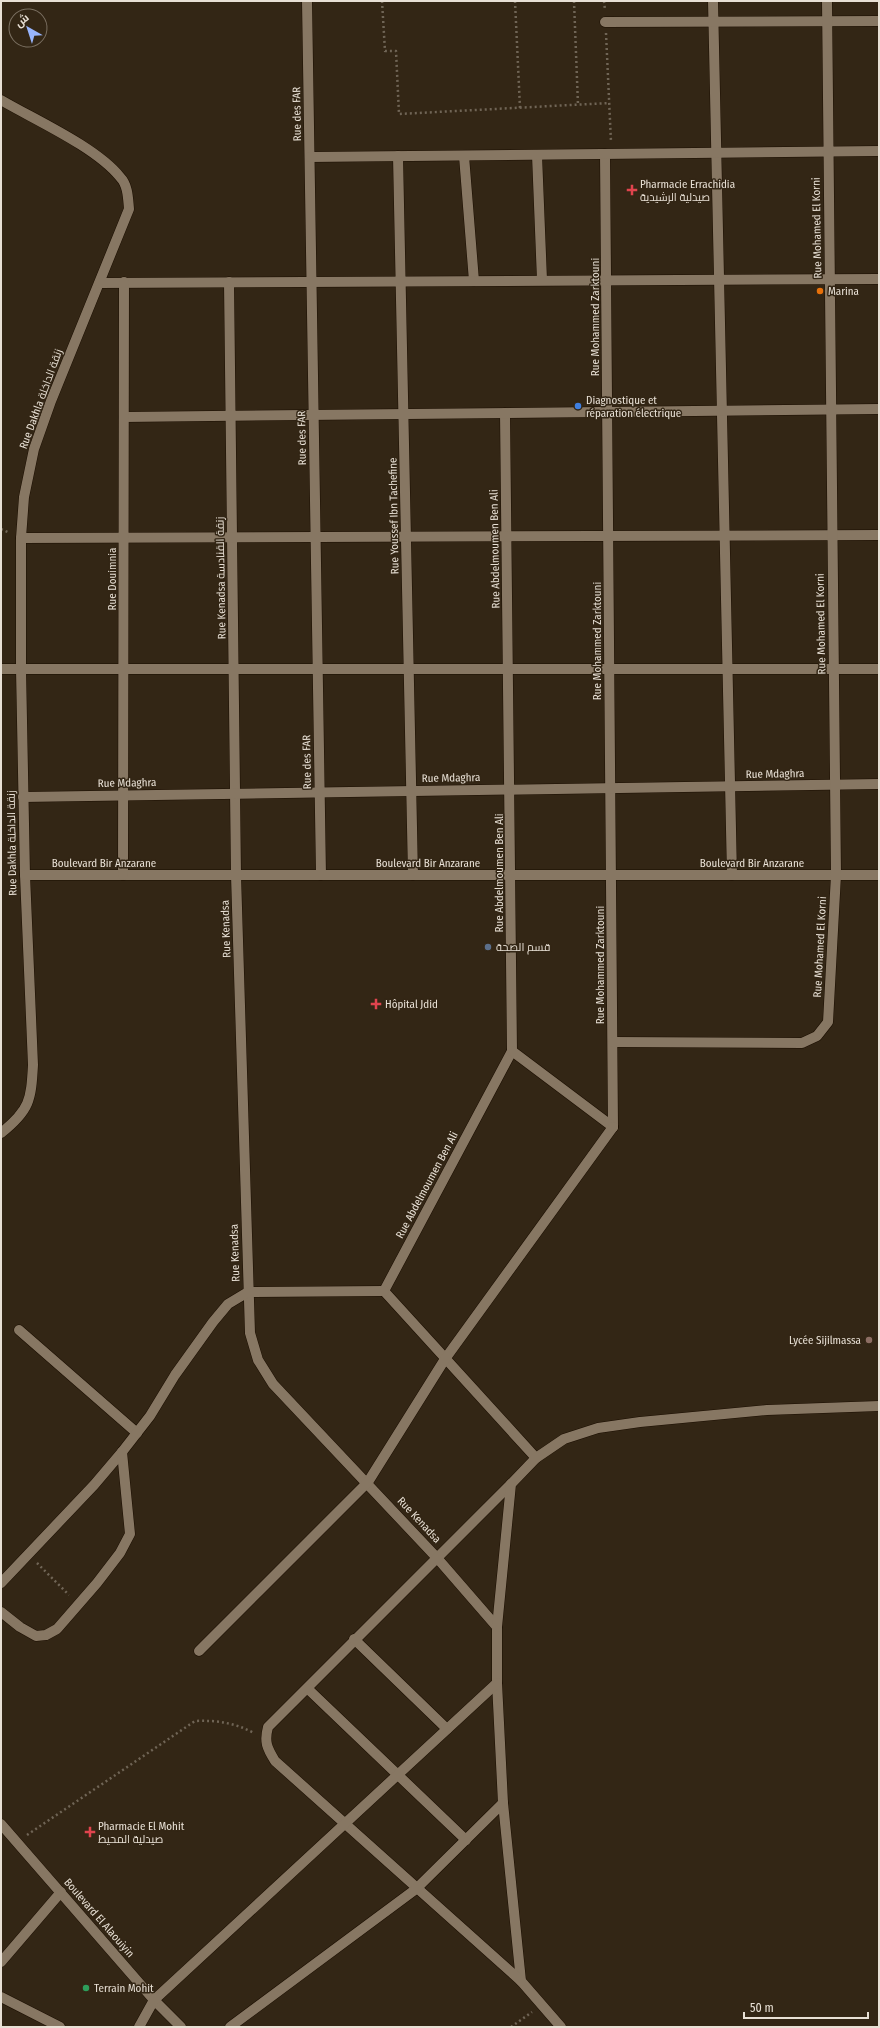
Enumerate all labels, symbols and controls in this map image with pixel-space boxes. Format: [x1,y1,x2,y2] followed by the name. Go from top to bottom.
[8,8,48,48] north arrow
[12,11,32,30] text: ش
[290,87,304,141] street label: Rue des FAR
[810,177,824,279] street label: Rue Mohamed El Korni
[640,178,735,204] place label: Pharmacie Errachidia صيدلية الرشيدية
[627,185,637,195] marker: Pharmacie Errachidia صيدلية الرشيدية
[589,258,602,376] street label: Rue Mohammed Zarktouni
[828,285,859,298] place label: Marina
[815,286,825,296] marker: Marina
[17,347,65,451] street label: Rue Dakhla زنقة الداخلة
[586,394,681,420] place label: Diagnostique et réparation électrique
[573,401,583,411] marker: Diagnostique et réparation électrique
[295,411,309,465] street label: Rue des FAR
[386,458,402,574] street label: Rue Youssef Ibn Tachefine
[487,489,503,609] street label: Rue Abdelmoumen Ben Ali
[213,516,229,639] street label: Rue Kenadsa زنقة القنادسة
[106,548,119,610] street label: Rue Douimnia
[814,573,828,675] street label: Rue Mohamed El Korni
[591,582,604,700] street label: Rue Mohammed Zarktouni
[300,735,314,789] street label: Rue des FAR
[746,767,804,781] street label: Rue Mdaghra
[422,771,480,785] street label: Rue Mdaghra
[98,776,156,790] street label: Rue Mdaghra
[5,790,19,896] street label: Rue Dakhla زنقة الداخلة
[493,813,506,933] street label: Rue Abdelmoumen Ben Ali
[52,857,156,870] street label: Boulevard Bir Anzarane
[376,857,480,870] street label: Boulevard Bir Anzarane
[700,857,804,870] street label: Boulevard Bir Anzarane
[811,896,829,998] street label: Rue Mohamed El Korni
[218,900,234,958] street label: Rue Kenadsa
[594,906,607,1024] street label: Rue Mohammed Zarktouni
[496,941,550,955] place label: قسم الصحة
[483,942,493,952] marker: قسم الصحة
[370,998,382,1010] marker: Hôpital Jdid
[385,998,438,1011] place label: Hôpital Jdid
[393,1129,461,1241] street label: Rue Abdelmoumen Ben Ali
[227,1224,243,1282] street label: Rue Kenadsa
[789,1334,861,1347] place label: Lycée Sijilmassa
[864,1335,874,1345] marker: Lycée Sijilmassa
[394,1494,444,1546] street label: Rue Kenadsa
[98,1820,185,1846] place label: Pharmacie El Mohit صيدلية المحيط
[85,1827,95,1837] marker: Pharmacie El Mohit صيدلية المحيط
[61,1876,137,1960] street label: Boulevard El Alaouiyin
[94,1982,154,1995] place label: Terrain Mohit
[81,1983,91,1993] marker: Terrain Mohit
[744,1994,868,2020] scale bar
[750,2001,774,2015] text: 50 m

